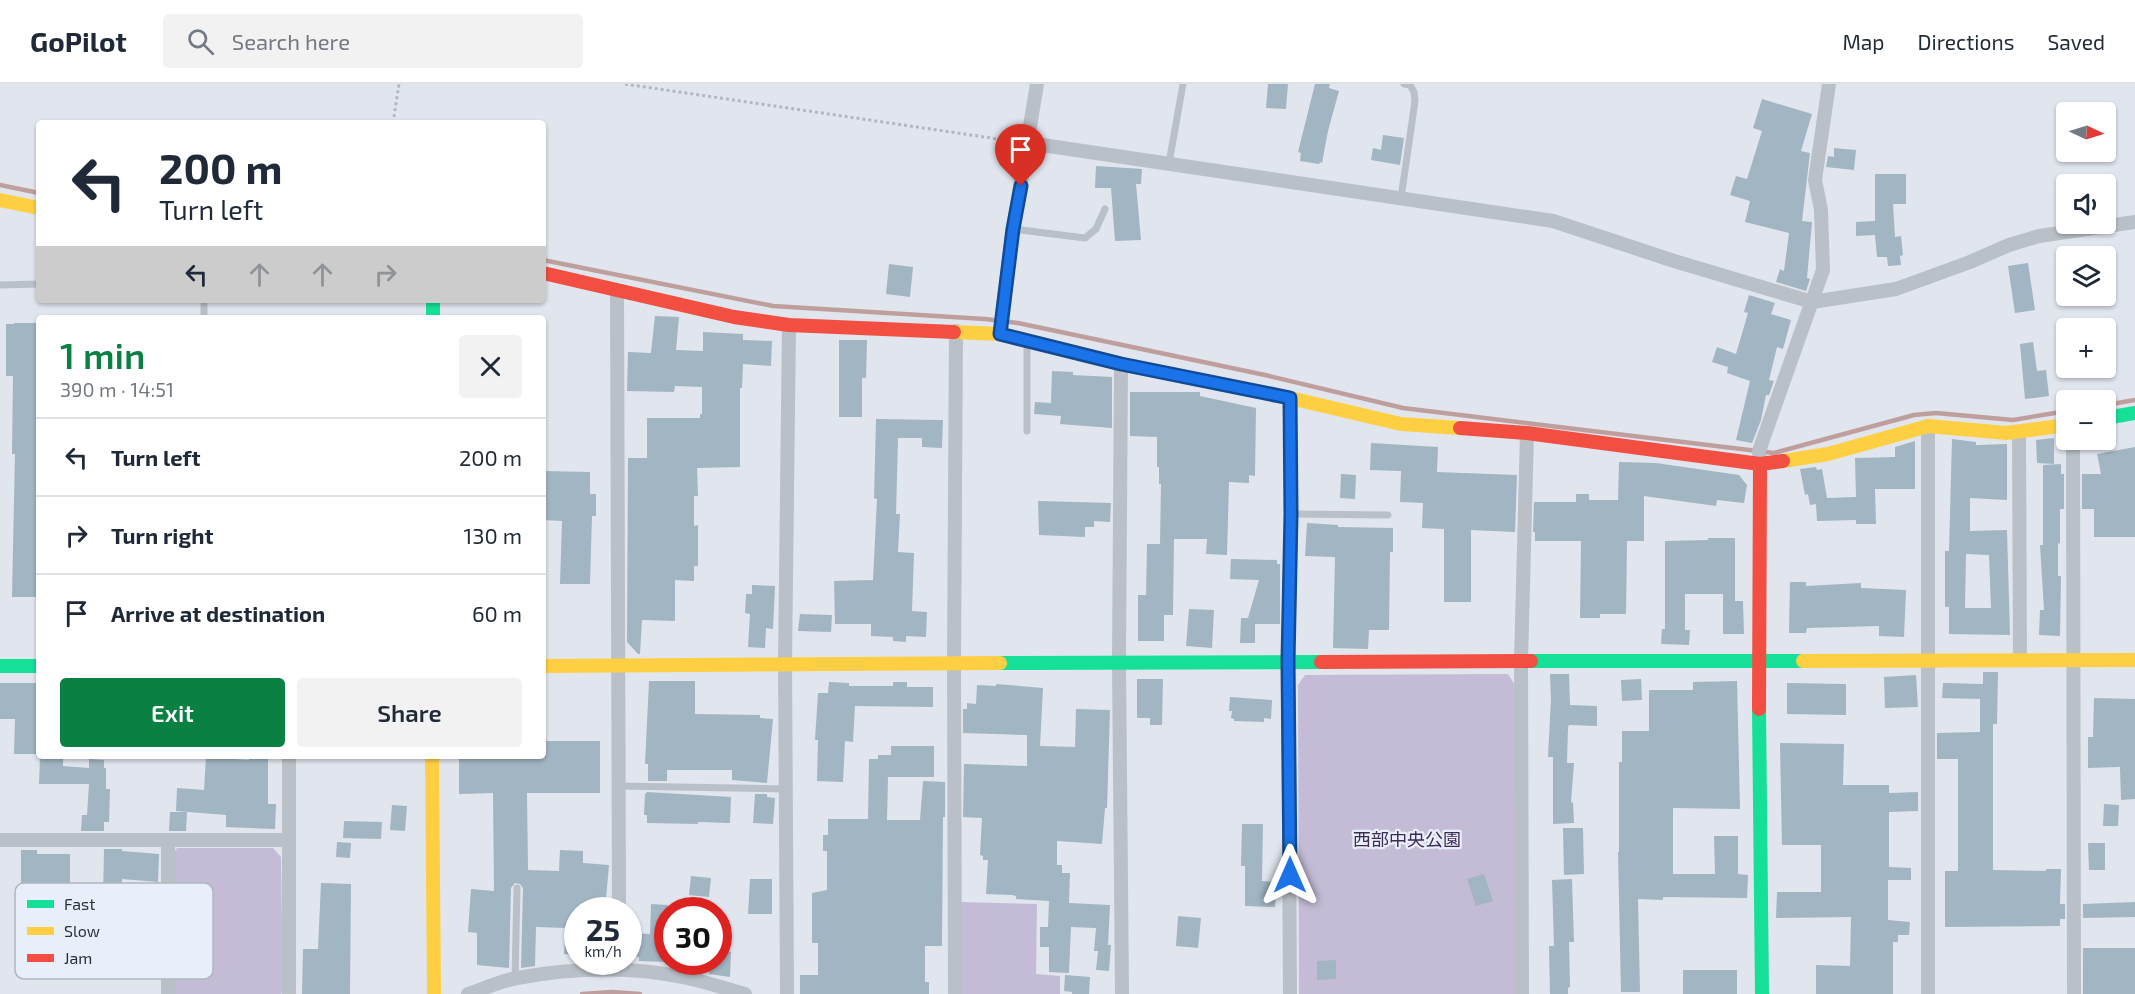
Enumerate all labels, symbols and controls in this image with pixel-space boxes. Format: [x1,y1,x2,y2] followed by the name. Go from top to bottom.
[163,14,583,68] search box
[30,24,127,58] text: GoPilot
[184,25,217,58] icon: search
[232,28,350,54] text: Search here
[1842,29,1885,54] text: Map
[1918,29,2014,54] text: Directions
[2047,29,2105,54] text: Saved
[2056,102,2116,162] north arrow
[2056,102,2116,450] map controls
[995,124,1046,186] pin
[1004,133,1037,166] icon: arrive
[159,142,282,192] text: 200 m
[60,144,138,222] icon: left
[2056,174,2116,234] button: sound
[159,193,263,225] text: Turn left
[2056,246,2116,306] button: layers
[180,258,213,291] icon: left
[243,258,276,291] icon: ahead
[306,258,339,291] icon: ahead
[369,258,402,291] icon: right
[2056,318,2116,378] button: +
[60,333,145,376] text: 1 min
[459,335,522,398] button: close
[60,377,174,401] text: 390 m · 14:51
[2056,390,2116,450] button: −
[60,441,93,474] icon: left
[111,444,200,470] text: Turn left
[459,444,522,470] text: 200 m
[60,519,93,552] icon: right
[111,522,213,548] text: Turn right
[464,522,522,548] text: 130 m
[60,597,93,630] icon: arrive
[111,600,325,626] text: Arrive at destination
[472,600,522,626] text: 60 m
[60,678,285,747] button: Exit
[297,678,522,747] button: Share
[1353,828,1461,850] park label: 西部中央公園
[1258,843,1322,907] position arrow
[15,883,213,979] legend
[64,894,95,913] text: Fast
[654,897,732,975] speed limit sign: 30
[586,911,620,947] text: 25
[64,921,100,940] text: Slow
[584,942,622,960] text: km/h
[64,948,92,967] text: Jam

